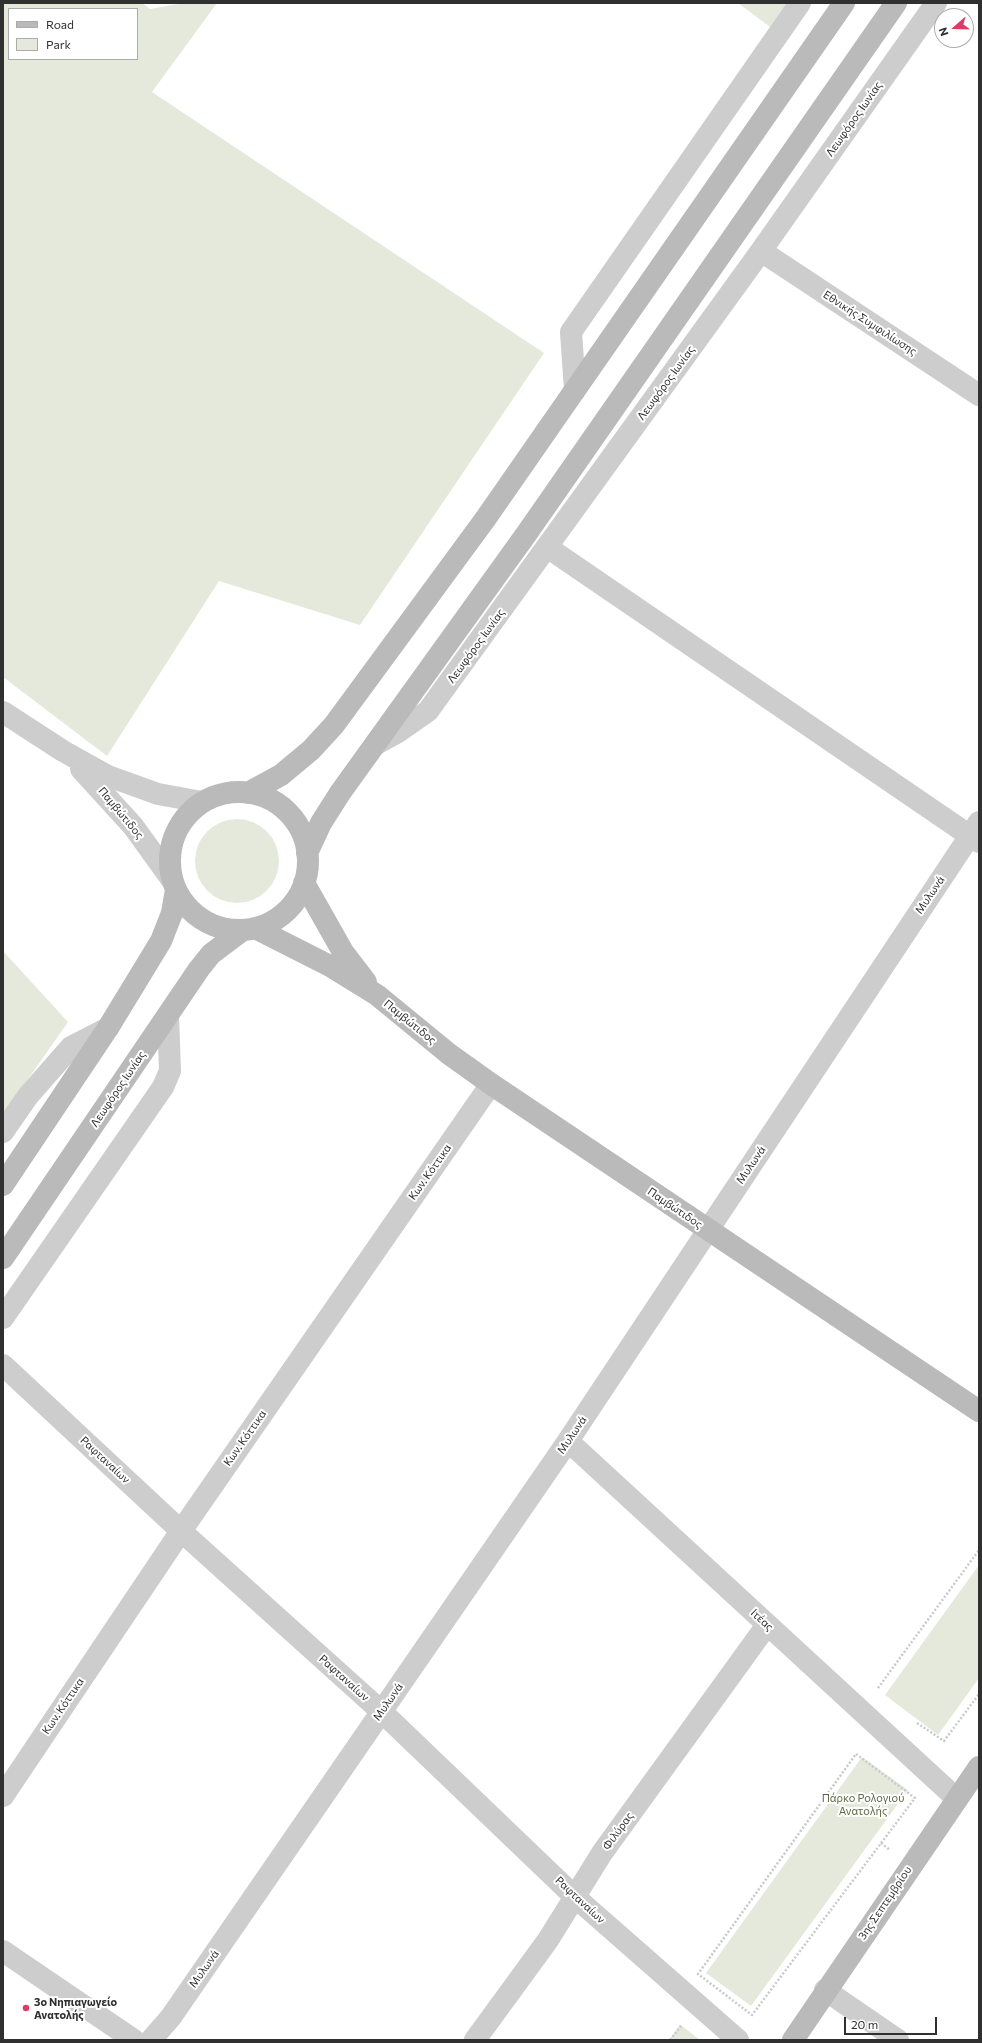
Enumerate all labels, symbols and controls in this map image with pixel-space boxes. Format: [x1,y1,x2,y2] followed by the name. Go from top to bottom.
[8,8,138,60] legend
[934,8,974,48] north arrow
[46,17,74,31] text: Road
[936,26,951,38] text: N
[46,37,71,51] text: Park
[823,79,885,159] street label: Λεωφόρος Ιωνίας
[821,288,919,358] street label: Εθνικής Συμφιλίωσης
[635,343,697,423] street label: Λεωφόρος Ιωνίας
[445,606,507,686] street label: Λεωφόρος Ιωνίας
[96,784,146,842] street label: Παμβώτιδος
[913,874,947,916] street label: Μυλωνά
[381,997,439,1047] street label: Παμβώτιδος
[88,1048,148,1130] street label: Λεωφόρος Ιωνίας
[406,1142,454,1202] street label: Κων. Κόττικα
[734,1144,768,1186] street label: Μυλωνά
[645,1185,705,1231] street label: Παμβώτιδος
[221,1408,269,1468] street label: Κων. Κόττικα
[555,1414,589,1456] street label: Μυλωνά
[78,1434,132,1486] street label: Ραφταναίων
[748,1606,776,1634] street label: Ιτέας
[316,1652,372,1704] street label: Ραφταναίων
[39,1675,87,1737] street label: Κων. Κόττικα
[370,1681,406,1723] street label: Μυλωνά
[822,1791,904,1817] park label: Πάρκο Ρολογιού Ανατολής
[600,1810,636,1852] street label: Φιλύρας
[856,1864,914,1942] street label: 3ης Σεπτεμβρίου
[553,1874,607,1926] street label: Ραφταναίων
[186,1948,222,1990] street label: Μυλωνά
[34,1995,117,2021] place label: 3ο Νηπιαγωγείο Ανατολής
[21,2003,31,2013] marker: 3ο Νηπιαγωγείο Ανατολής
[846,2009,939,2035] scale bar
[851,2017,878,2031] text: 20 m

